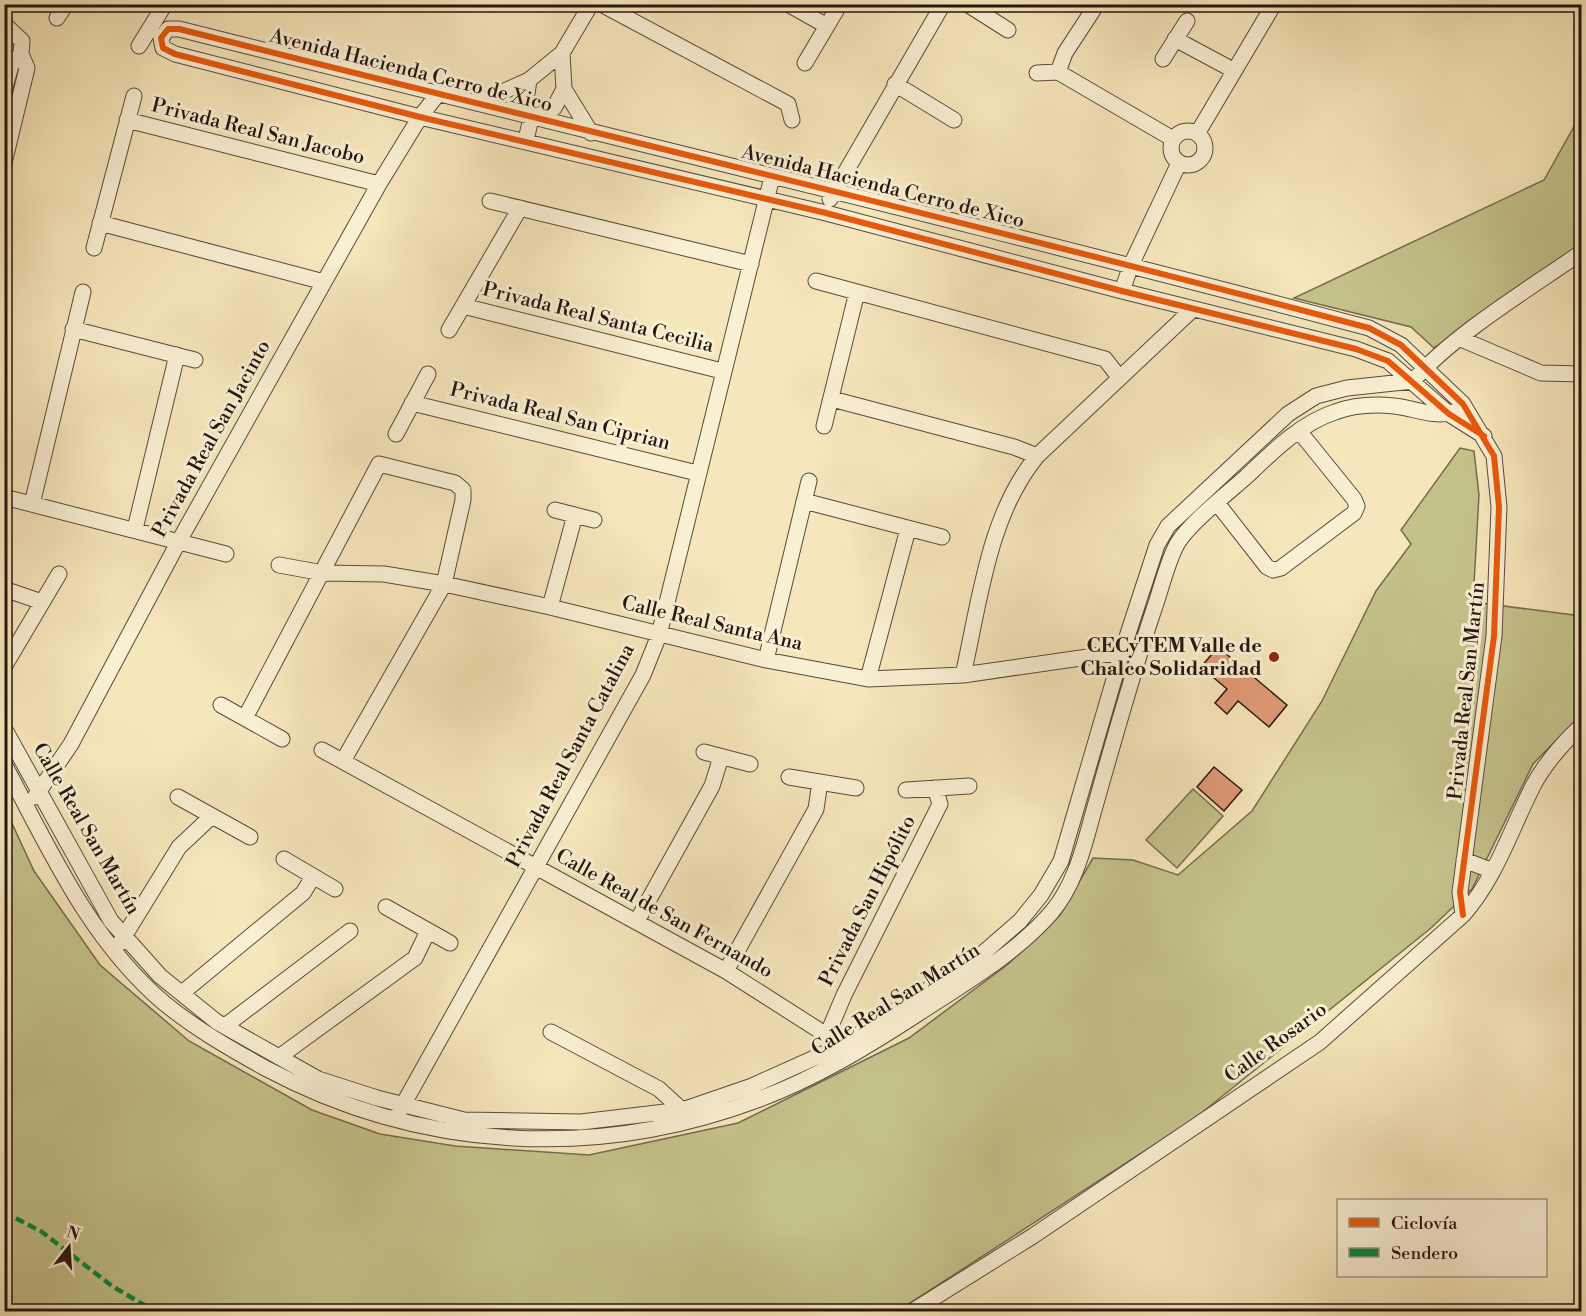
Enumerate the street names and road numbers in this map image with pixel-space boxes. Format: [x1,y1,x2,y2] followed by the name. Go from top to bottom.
[266,23,555,118] street label: Avenida Hacienda Cerro de Xico
[149,93,367,171] street label: Privada Real San Jacobo
[738,139,1027,234] street label: Avenida Hacienda Cerro de Xico
[480,277,717,359] street label: Privada Real Santa Cecilia
[147,336,277,542] street label: Privada Real San Jacinto
[447,378,673,456] street label: Privada Real San Ciprian
[1443,581,1491,801] street label: Privada Real San Martín
[619,591,806,657] street label: Calle Real Santa Ana
[501,639,641,872] street label: Privada Real Santa Catalina
[27,739,145,919] street label: Calle Real San Martín
[814,811,922,991] street label: Privada San Hipólito
[551,844,777,984] street label: Calle Real de San Fernando
[807,938,985,1062] street label: Calle Real San Martín
[1220,997,1332,1089] street label: Calle Rosario

